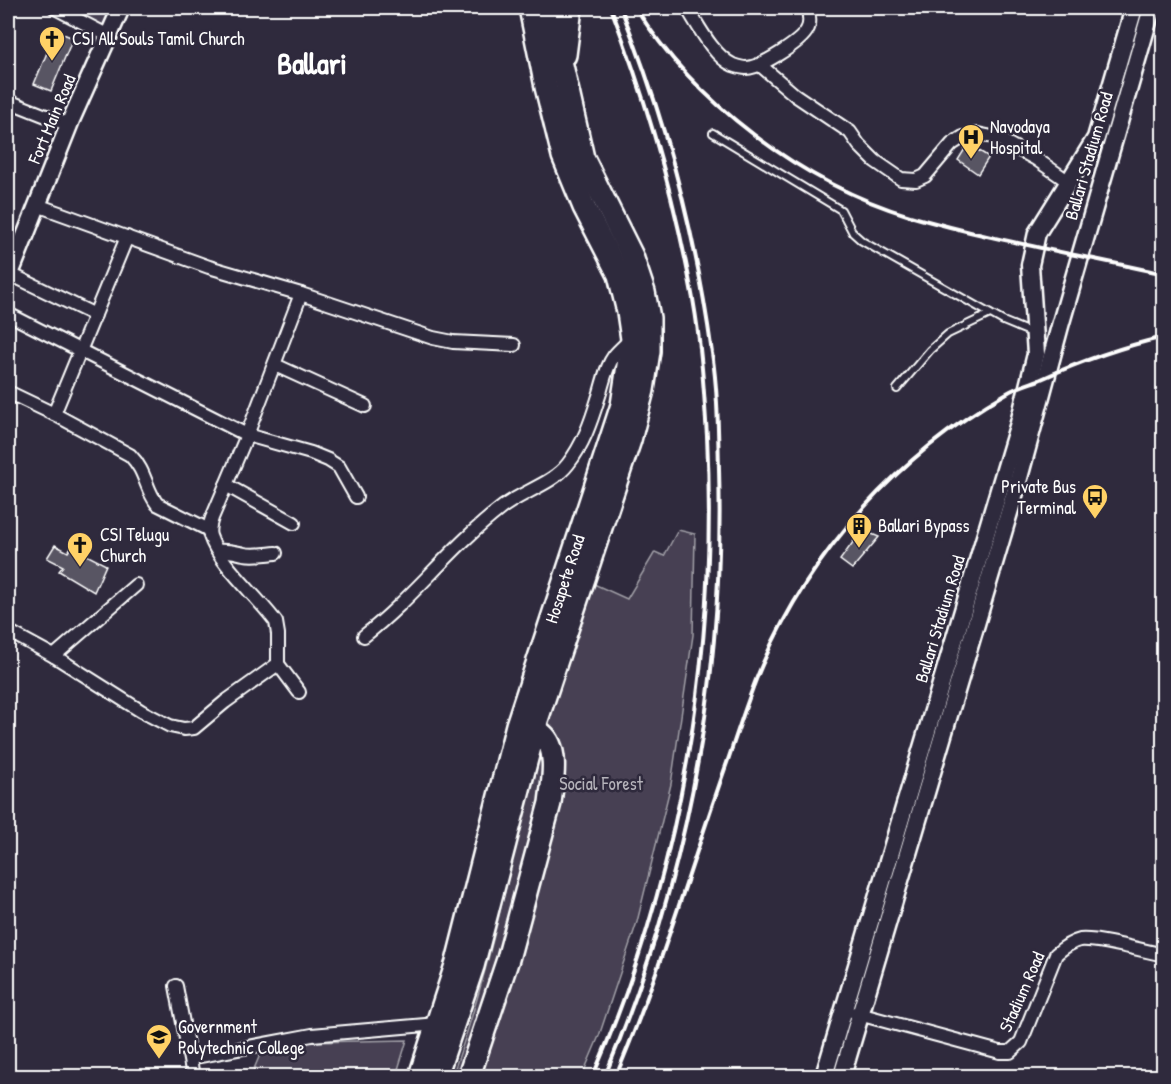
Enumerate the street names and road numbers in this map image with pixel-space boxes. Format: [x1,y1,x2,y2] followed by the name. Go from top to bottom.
[21,70,82,168] street label: Fort Main Road
[1058,89,1119,223] street label: Ballari Stadium Road
[538,531,591,626] street label: Hosapete Road
[908,552,971,686] street label: Ballari Stadium Road
[993,948,1050,1036] street label: Stadium Road

